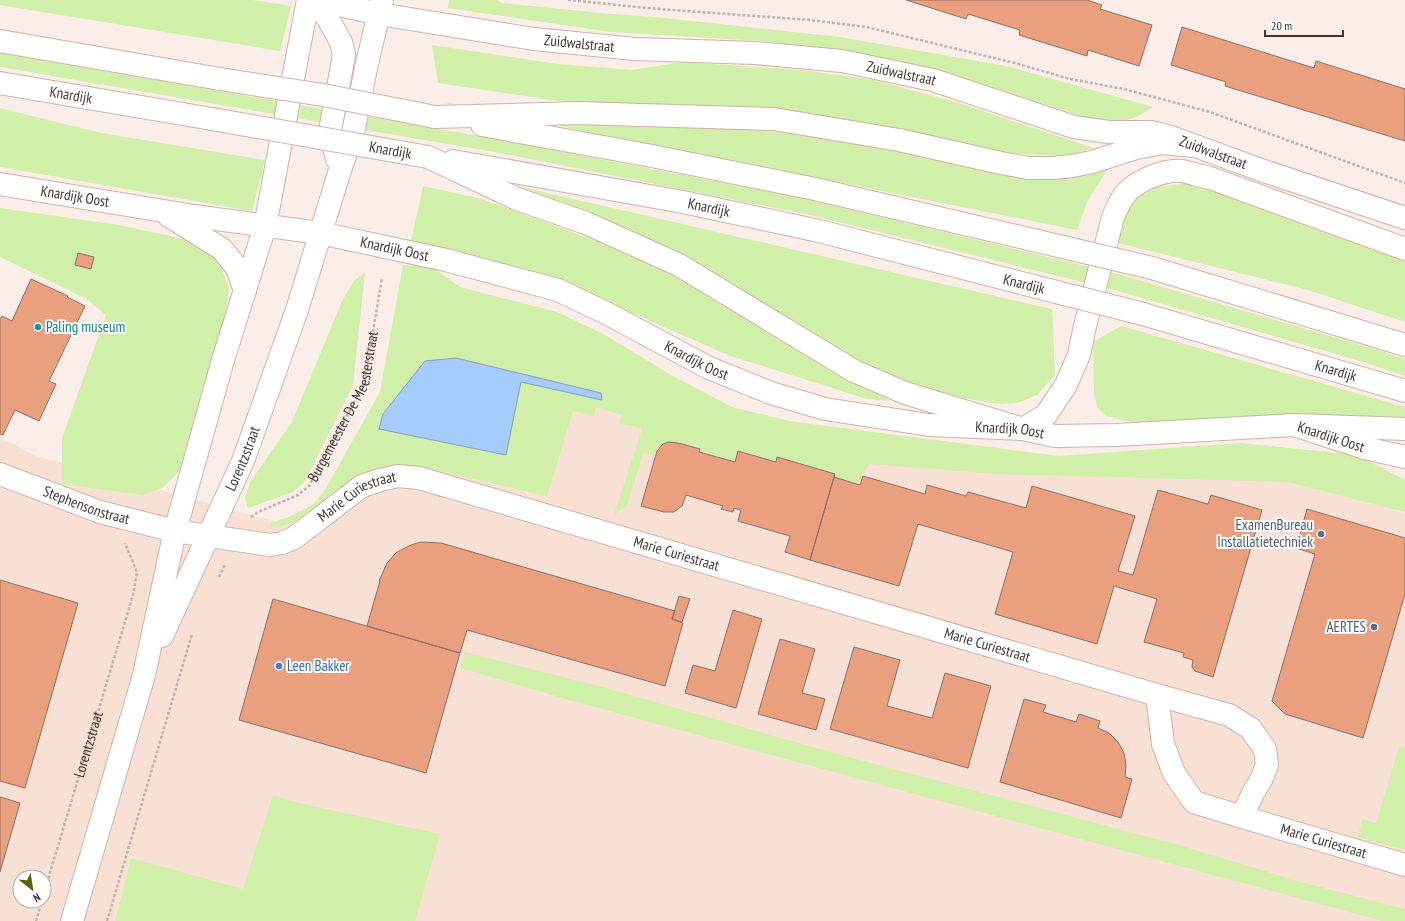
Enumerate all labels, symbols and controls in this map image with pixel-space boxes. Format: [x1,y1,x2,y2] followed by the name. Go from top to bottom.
[1265,12,1343,38] scale bar
[1271,18,1292,33] text: 20 m
[543,30,615,56] street label: Zuidwalstraat
[865,56,939,89] street label: Zuidwalstraat
[48,82,94,108] street label: Knardijk
[1177,131,1250,173] street label: Zuidwalstraat
[368,137,413,163] street label: Knardijk
[39,181,111,211] street label: Knardijk Oost
[686,193,732,221] street label: Knardijk
[359,232,431,265] street label: Knardijk Oost
[1001,269,1047,298] street label: Knardijk
[46,317,125,336] place label: Paling museum
[33,322,43,332] marker: Paling museum
[303,330,382,485] street label: Burgemeester De Meesterstraat
[661,336,731,384] street label: Knardijk Oost
[1313,355,1359,385] street label: Knardijk
[975,417,1046,442] street label: Knardijk Oost
[1295,417,1367,456] street label: Knardijk Oost
[221,424,264,494] street label: Lorentzstraat
[313,467,398,526] street label: Marie Curiestraat
[41,481,132,528] street label: Stephensonstraat
[1217,515,1313,551] place label: ExamenBureau Installatietechniek
[1316,529,1326,539] marker: ExamenBureau Installatietechniek
[631,532,722,575] street label: Marie Curiestraat
[1326,617,1366,636] place label: AERTES
[1369,622,1379,632] marker: AERTES
[942,623,1033,666] street label: Marie Curiestraat
[287,656,350,675] place label: Leen Bakker
[274,661,284,671] marker: Leen Bakker
[69,709,107,780] street label: Lorentzstraat
[1278,819,1369,862] street label: Marie Curiestraat
[12,869,52,909] north arrow
[31,890,43,905] text: N

